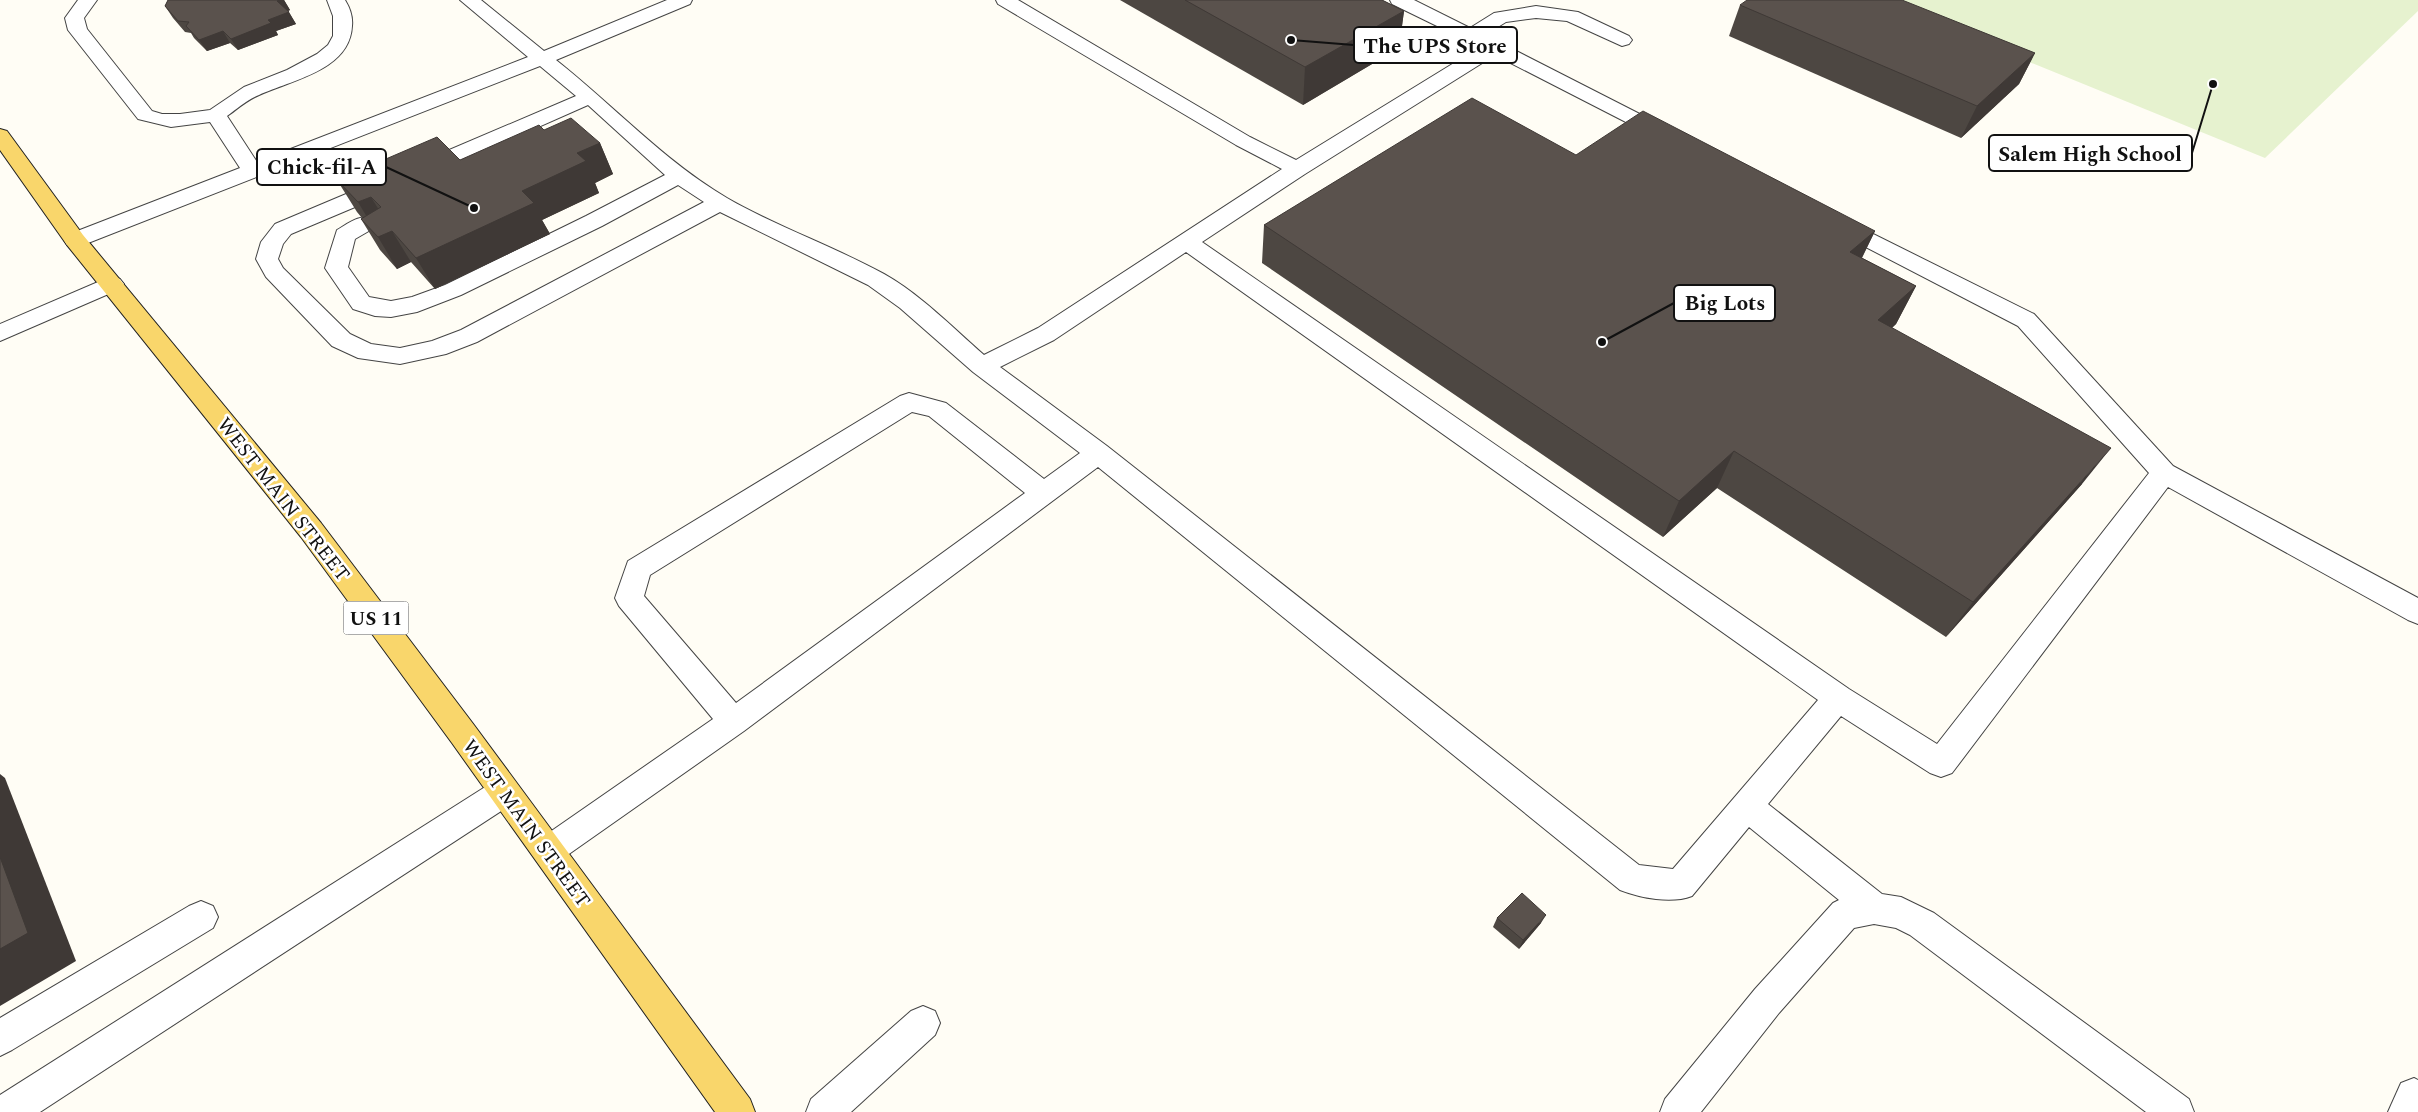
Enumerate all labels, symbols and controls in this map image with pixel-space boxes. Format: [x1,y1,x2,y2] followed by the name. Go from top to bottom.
[1354,27,1517,63] callout: The UPS Store
[1363,31,1507,63] text: The UPS Store
[1989,135,2192,171] callout: Salem High School
[1998,139,2182,171] text: Salem High School
[257,149,386,185] callout: Chick-fil-A
[267,152,377,184] text: Chick-fil-A
[1674,285,1775,321] callout: Big Lots
[1685,288,1765,320] text: Big Lots
[209,411,357,588] street label: WEST MAIN STREET
[344,602,408,634] road number: US 11
[455,733,598,914] street label: WEST MAIN STREET

